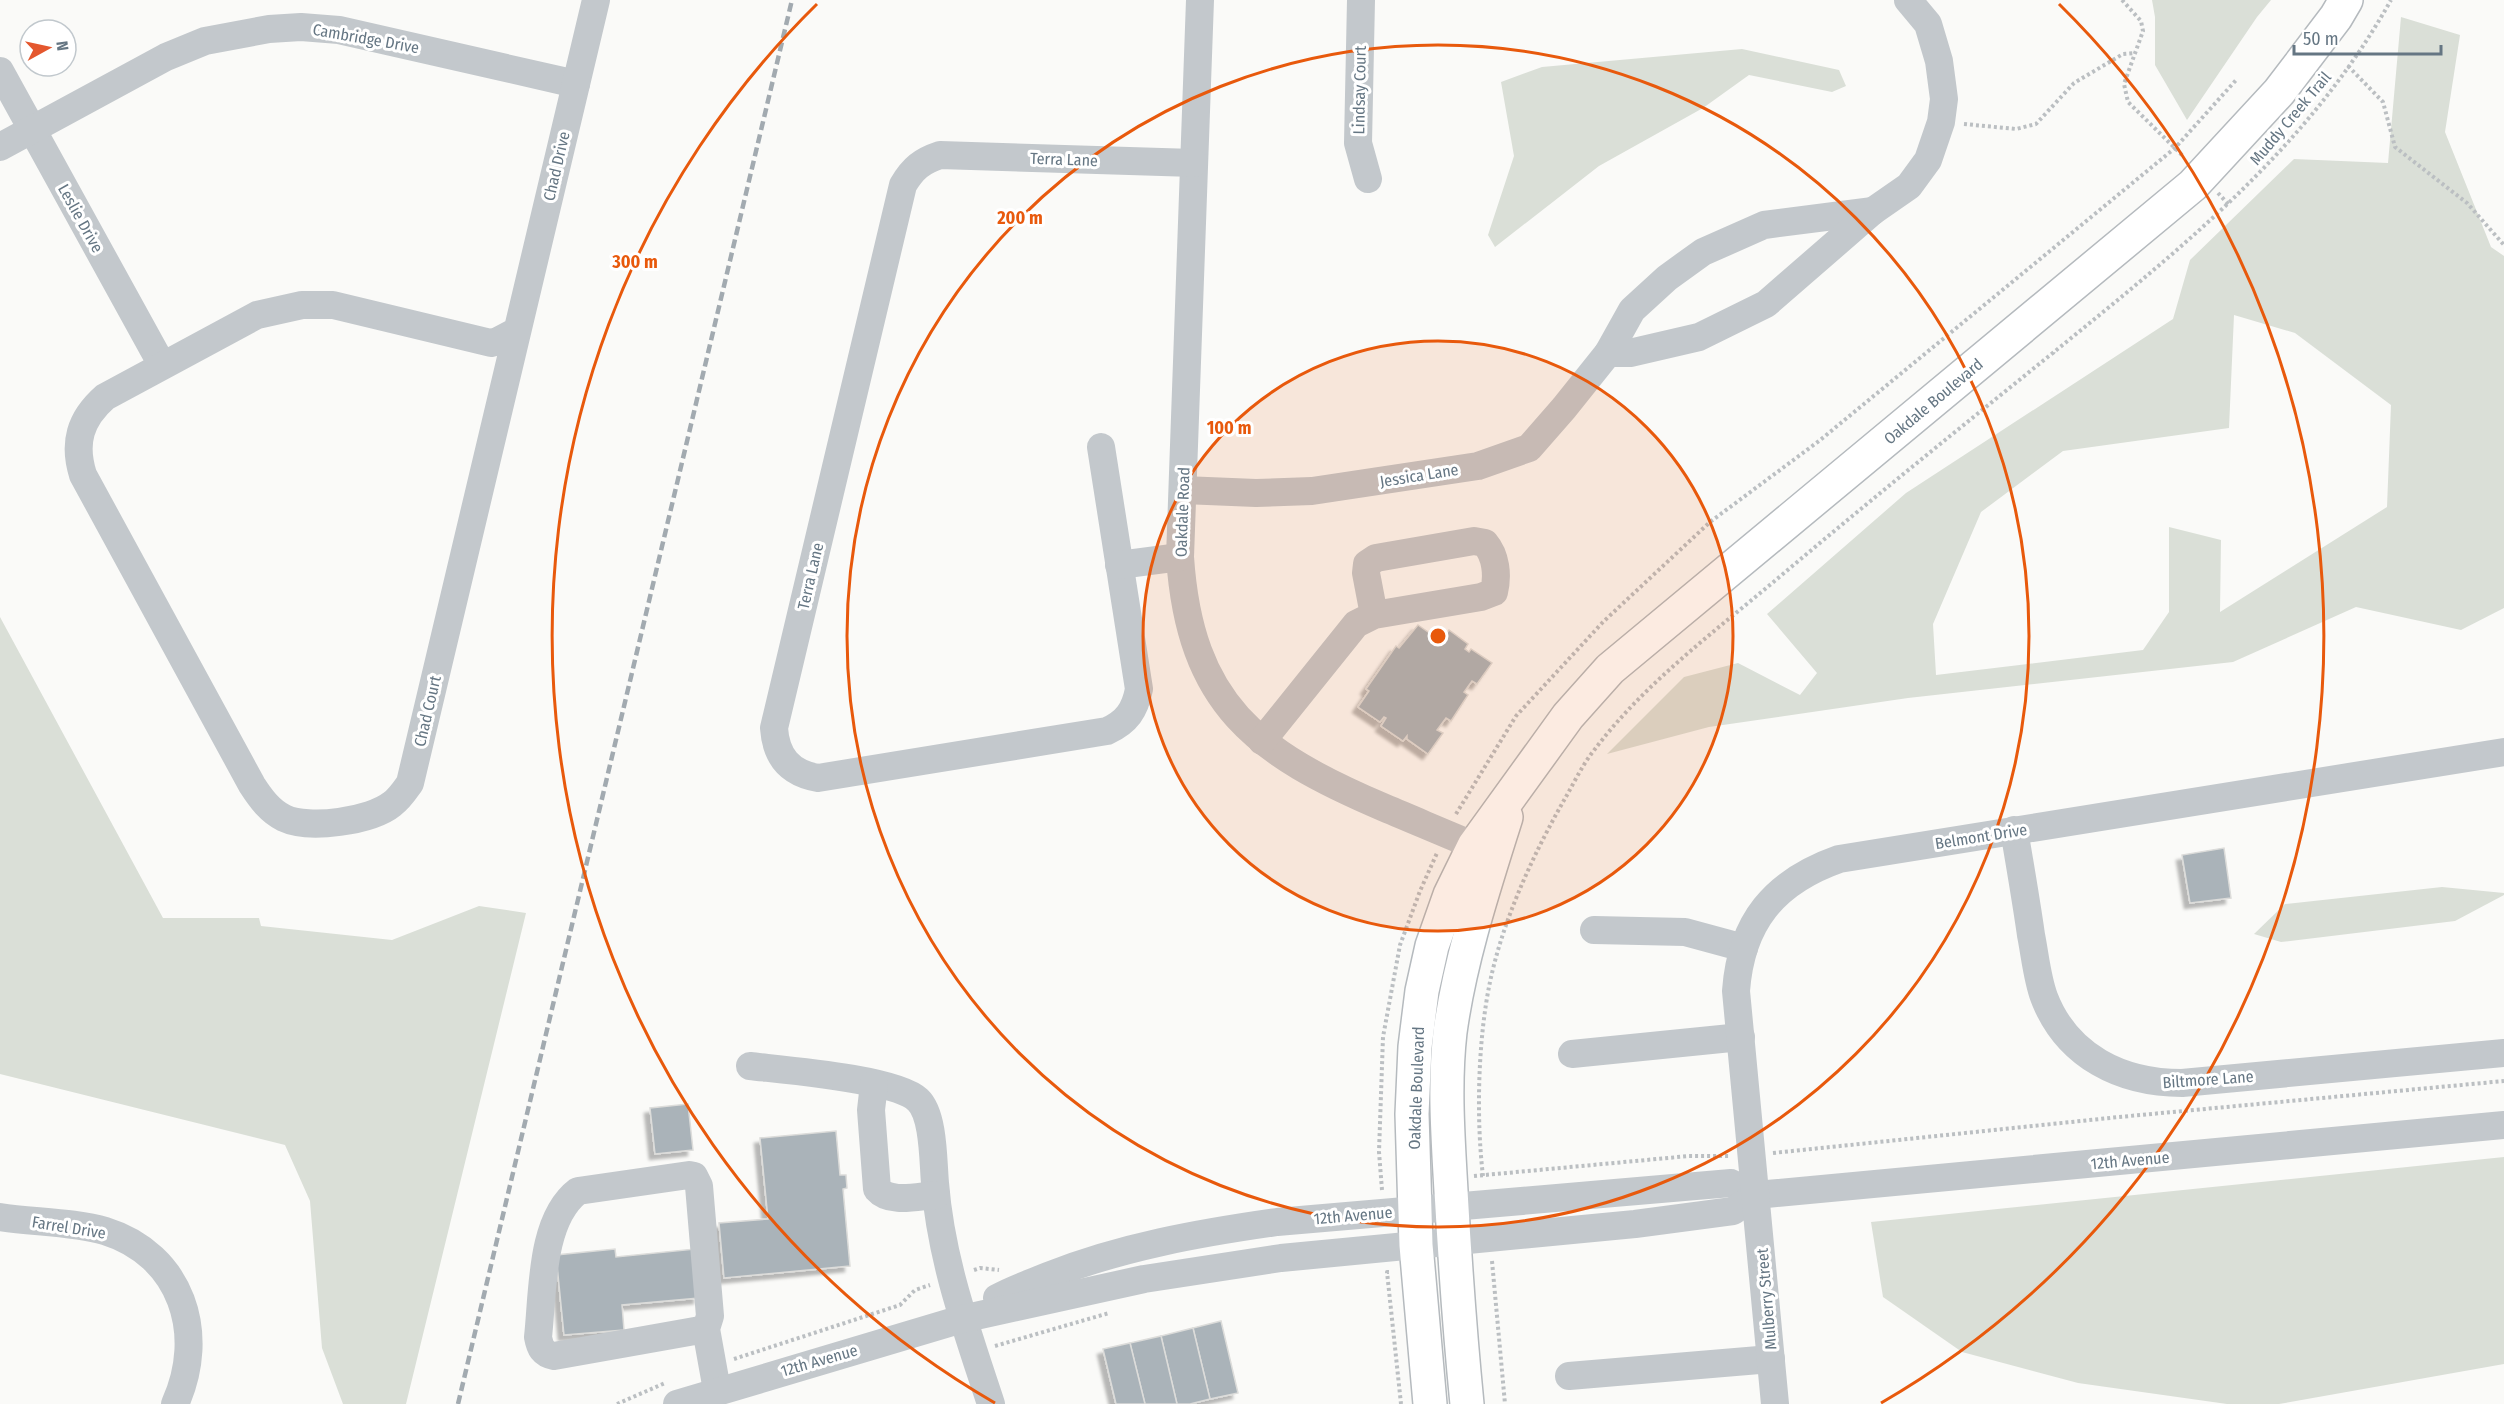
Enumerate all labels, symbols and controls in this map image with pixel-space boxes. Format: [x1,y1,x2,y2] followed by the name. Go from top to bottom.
[18,18,78,78] north arrow
[2294,18,2441,56] scale bar
[311,20,421,57] street label: Cambridge Drive
[2303,28,2339,50] text: 50 m
[52,40,72,52] text: N
[1349,45,1370,135] street label: Lindsay Court
[2246,68,2335,169] street label: Muddy Creek Trail
[539,130,574,203] street label: Chad Drive
[1030,149,1098,170] street label: Terra Lane
[54,181,107,256] street label: Leslie Drive
[996,207,1043,229] text: 200 m
[611,251,658,273] text: 300 m
[1880,355,1987,448] street label: Oakdale Boulevard
[1207,417,1251,439] text: 100 m
[1378,460,1460,491] street label: Jessica Lane
[1171,467,1194,557] street label: Oakdale Road
[794,541,827,611] street label: Terra Lane
[1428,626,1448,646] centre of rings
[410,673,445,748] street label: Chad Court
[1934,820,2029,853] street label: Belmont Drive
[1405,1026,1428,1150] street label: Oakdale Boulevard
[2162,1067,2254,1092] street label: Biltmore Lane
[2090,1148,2170,1173] street label: 12th Avenue
[1313,1203,1393,1228] street label: 12th Avenue
[31,1212,107,1243] street label: Farrel Drive
[1753,1247,1780,1350] street label: Mulberry Street
[779,1340,860,1380] street label: 12th Avenue

